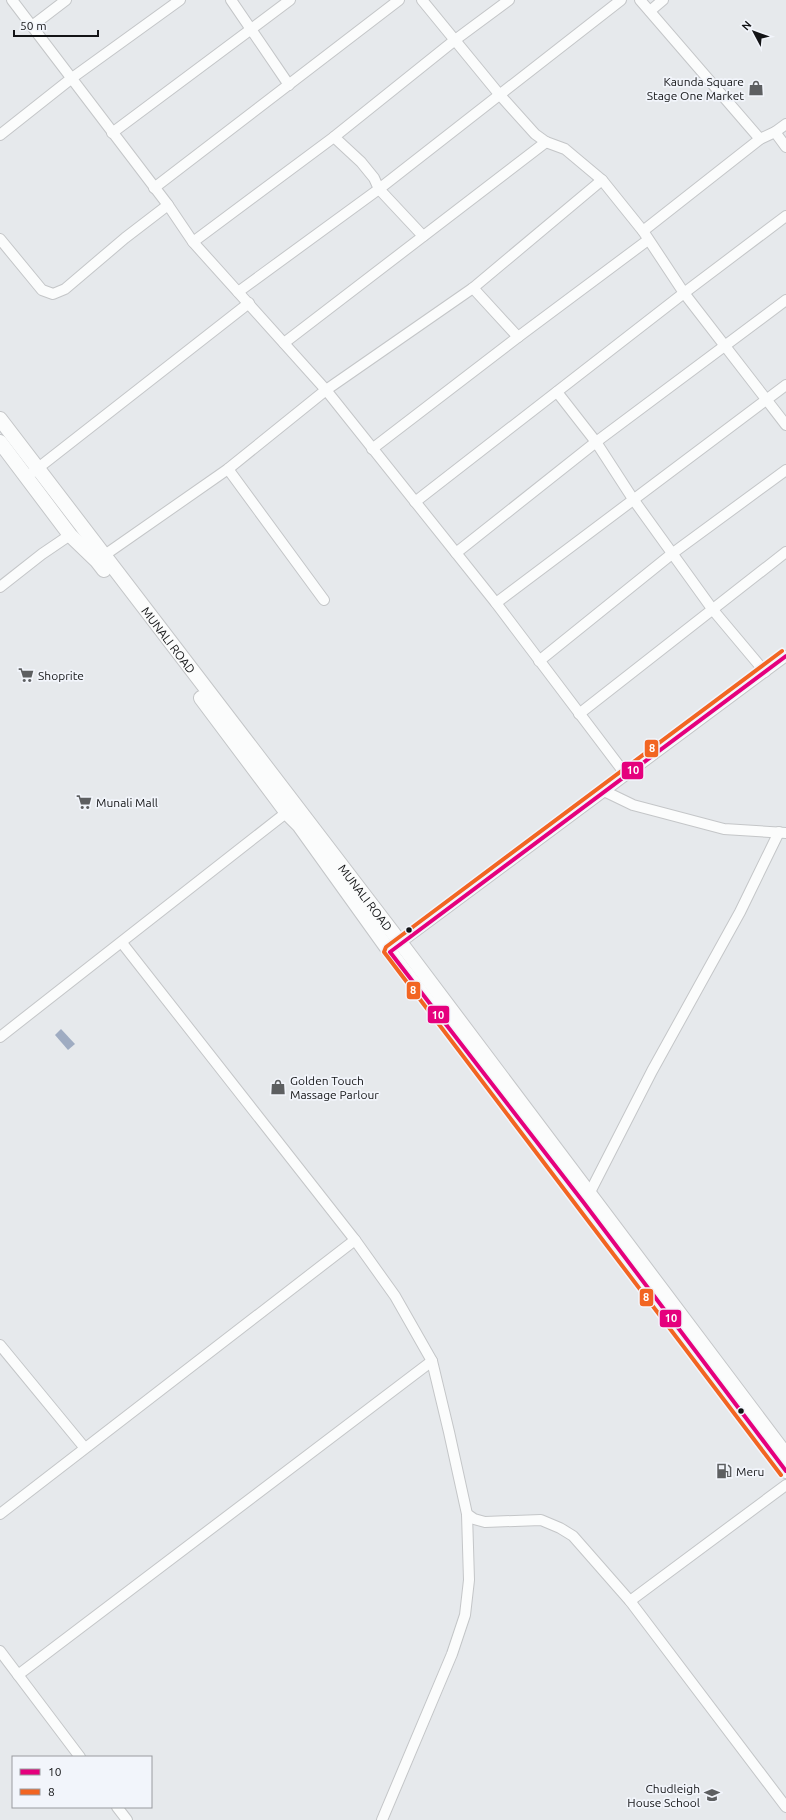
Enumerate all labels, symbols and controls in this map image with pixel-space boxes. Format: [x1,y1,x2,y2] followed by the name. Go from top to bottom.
[14,12,98,38] scale bar
[734,12,774,52] north arrow
[739,18,754,32] text: N
[20,19,47,32] text: 50 m
[647,75,744,102] place label: Kaunda Square Stage One Market
[747,79,765,97] shop icon: Kaunda Square Stage One Market
[139,604,198,676] street label: MUNALI ROAD
[17,666,35,684] supermarket icon: Shoprite
[38,669,84,682] place label: Shoprite
[644,739,659,758] line badge: 8
[649,742,655,754] text: 8
[621,761,644,780] line badge: 10
[627,764,639,776] text: 10
[75,793,93,811] supermarket icon: Munali Mall
[96,796,158,809] place label: Munali Mall
[336,861,395,933] street label: MUNALI ROAD
[404,925,414,935] unlabelled marker
[406,981,421,1000] line badge: 8
[410,984,416,996] text: 8
[427,1005,450,1024] line badge: 10
[432,1009,444,1021] text: 10
[290,1074,379,1101] place label: Golden Touch Massage Parlour
[269,1078,287,1096] shop icon: Golden Touch Massage Parlour
[639,1288,654,1307] line badge: 8
[643,1291,649,1303] text: 8
[659,1309,682,1328] line badge: 10
[665,1312,677,1324] text: 10
[736,1406,746,1416] unlabelled marker
[715,1462,733,1480] fuel station icon: Meru
[736,1465,764,1478] place label: Meru
[12,1756,152,1808] legend
[48,1765,62,1778] text: 10
[627,1782,700,1809] place label: Chudleigh House School
[48,1785,55,1798] text: 8
[703,1786,721,1804] school or university icon: Chudleigh House School

